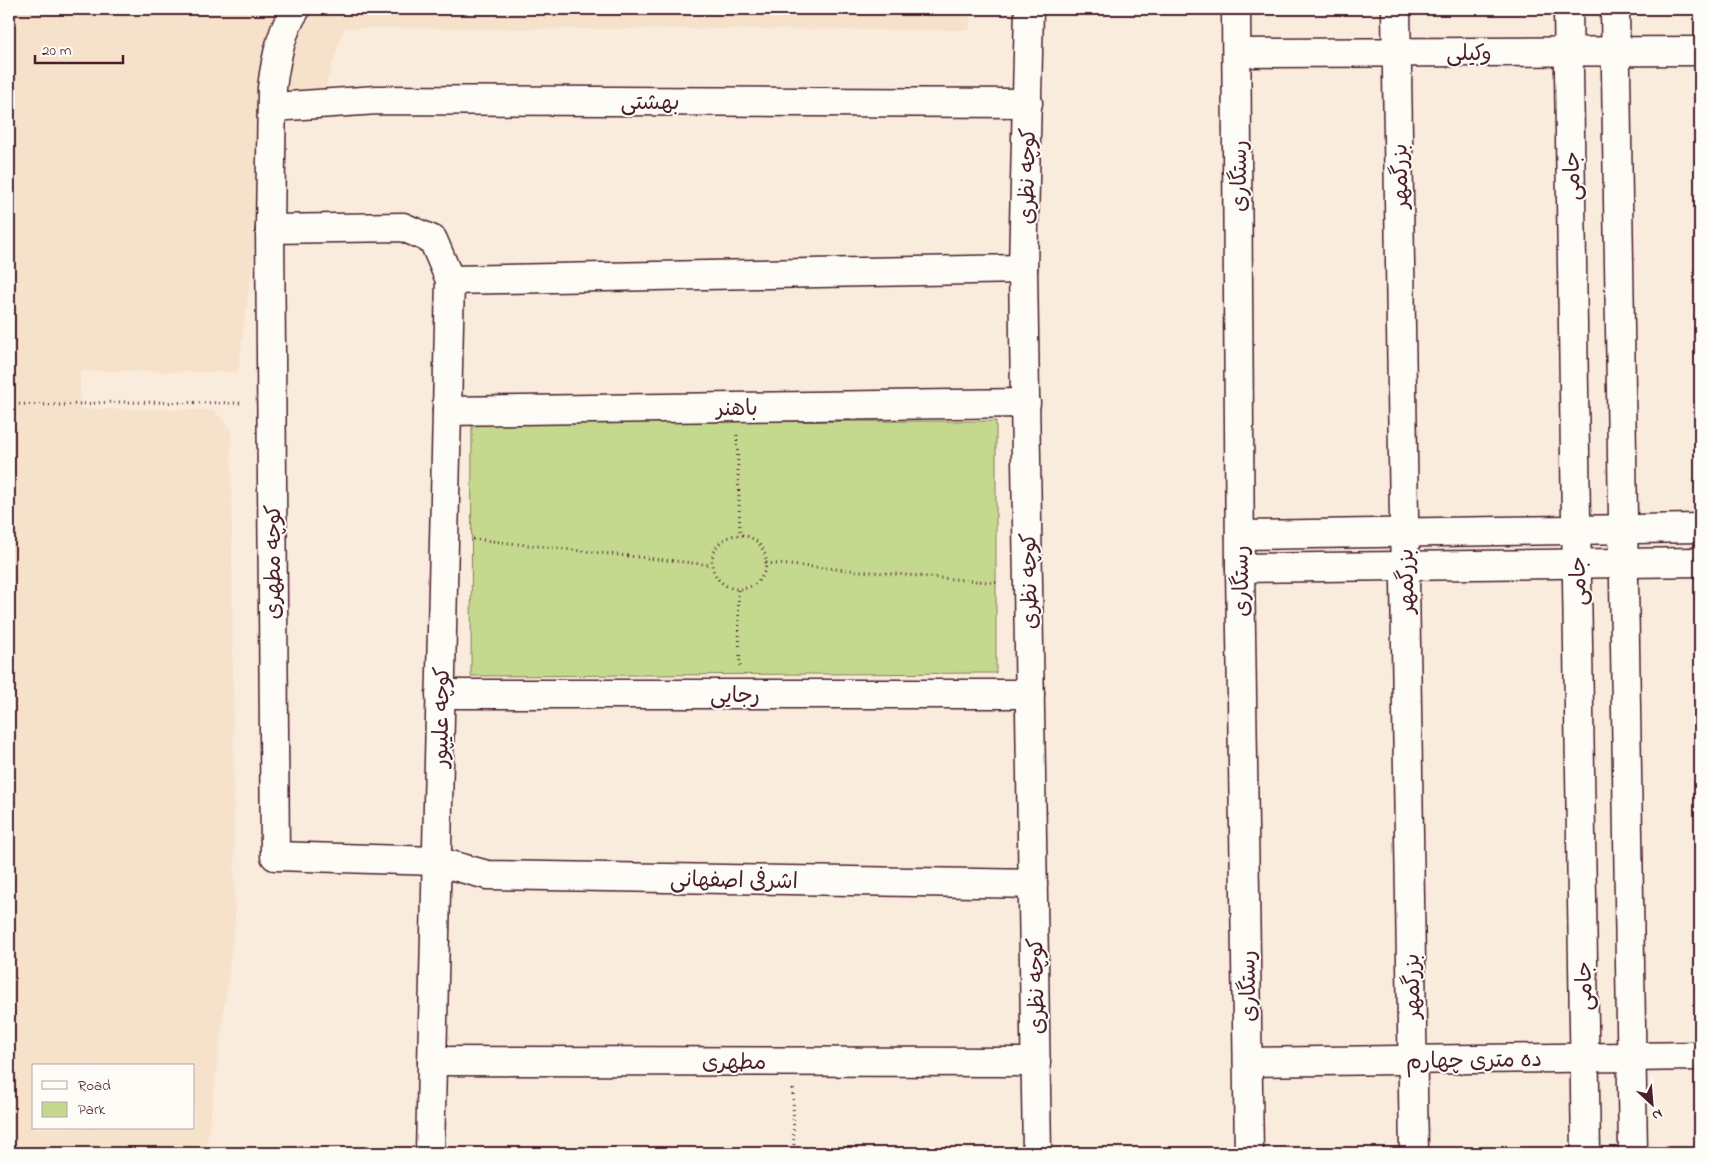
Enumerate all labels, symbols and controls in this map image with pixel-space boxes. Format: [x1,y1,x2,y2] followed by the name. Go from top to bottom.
[35,32,122,64] scale bar
[1446,39,1492,71] street label: وکیلی
[42,40,72,62] text: 20 m
[620,88,680,120] street label: بهشتی
[1012,127,1046,225] street label: کوچه نظری
[1225,140,1257,212] street label: رستگاری
[1385,143,1419,211] street label: بزرگمهر
[1558,151,1590,201] street label: جامی
[714,394,758,426] street label: باهنر
[259,505,291,619] street label: کوچه مطهری
[1014,532,1048,630] street label: کوچه نظری
[1226,545,1260,617] street label: رستگاری
[1391,548,1425,616] street label: بزرگمهر
[1564,556,1596,606] street label: جامی
[426,666,460,770] street label: کوچه علیپور
[710,681,760,713] street label: رجایی
[670,864,798,899] street label: اشرفی اصفهانی
[1021,937,1055,1035] street label: کوچه نظری
[1233,950,1267,1022] street label: رستگاری
[1397,953,1431,1021] street label: بزرگمهر
[1570,961,1602,1011] street label: جامی
[1406,1045,1542,1079] street label: ده متری چهارم
[702,1048,766,1080] street label: مطهری
[32,1064,195,1130] legend
[78,1075,111,1097] text: Road
[1626,1080,1676,1130] north arrow
[78,1099,106,1121] text: Park
[1648,1103,1666,1126] text: N

